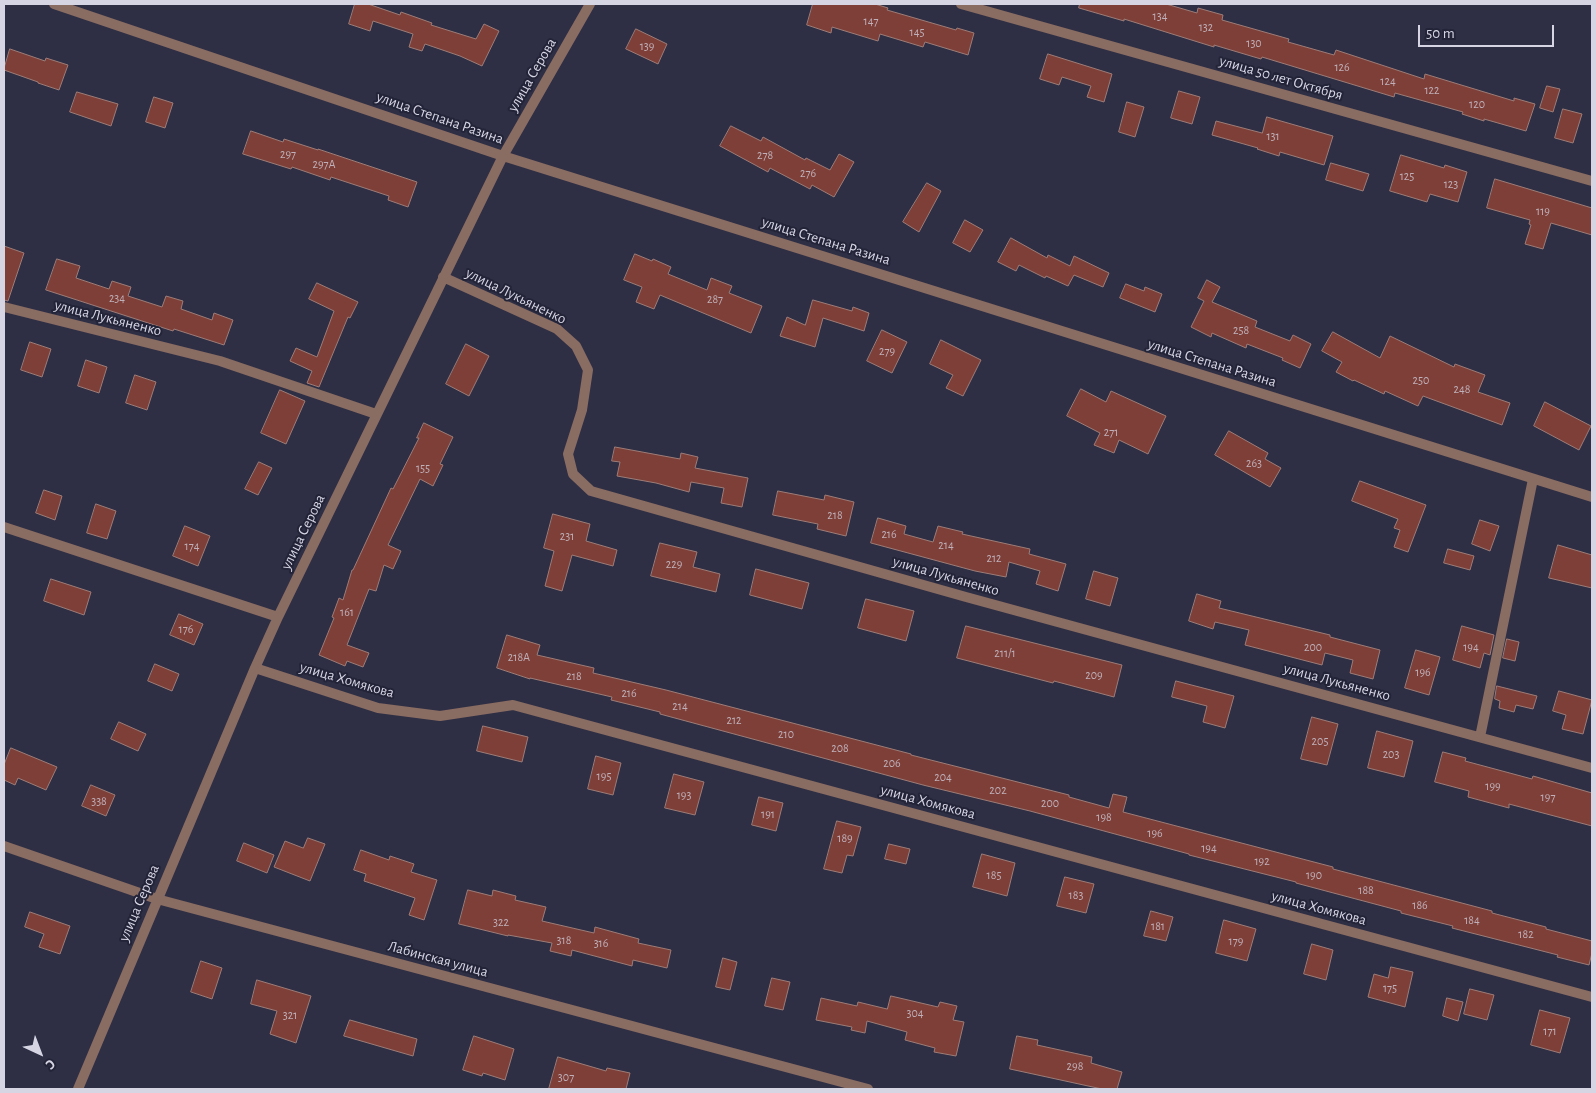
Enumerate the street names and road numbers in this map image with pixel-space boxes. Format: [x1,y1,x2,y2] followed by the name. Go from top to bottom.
[504,35,560,115] street label: улица Серова
[1217,52,1345,104] street label: улица 50 лет Октября
[374,88,506,148] street label: улица Степана Разина
[760,213,892,269] street label: улица Степана Разина
[463,264,569,328] street label: улица Лукьяненко
[53,296,163,340] street label: улица Лукьяненко
[1146,335,1278,391] street label: улица Степана Разина
[277,491,329,573] street label: улица Серова
[891,552,1001,600] street label: улица Лукьяненко
[298,658,396,702] street label: улица Хомякова
[1282,659,1392,705] street label: улица Лукьяненко
[879,781,977,823] street label: улица Хомякова
[115,862,163,944] street label: улица Серова
[1270,887,1368,929] street label: улица Хомякова
[386,937,490,981] street label: Лабинская улица

